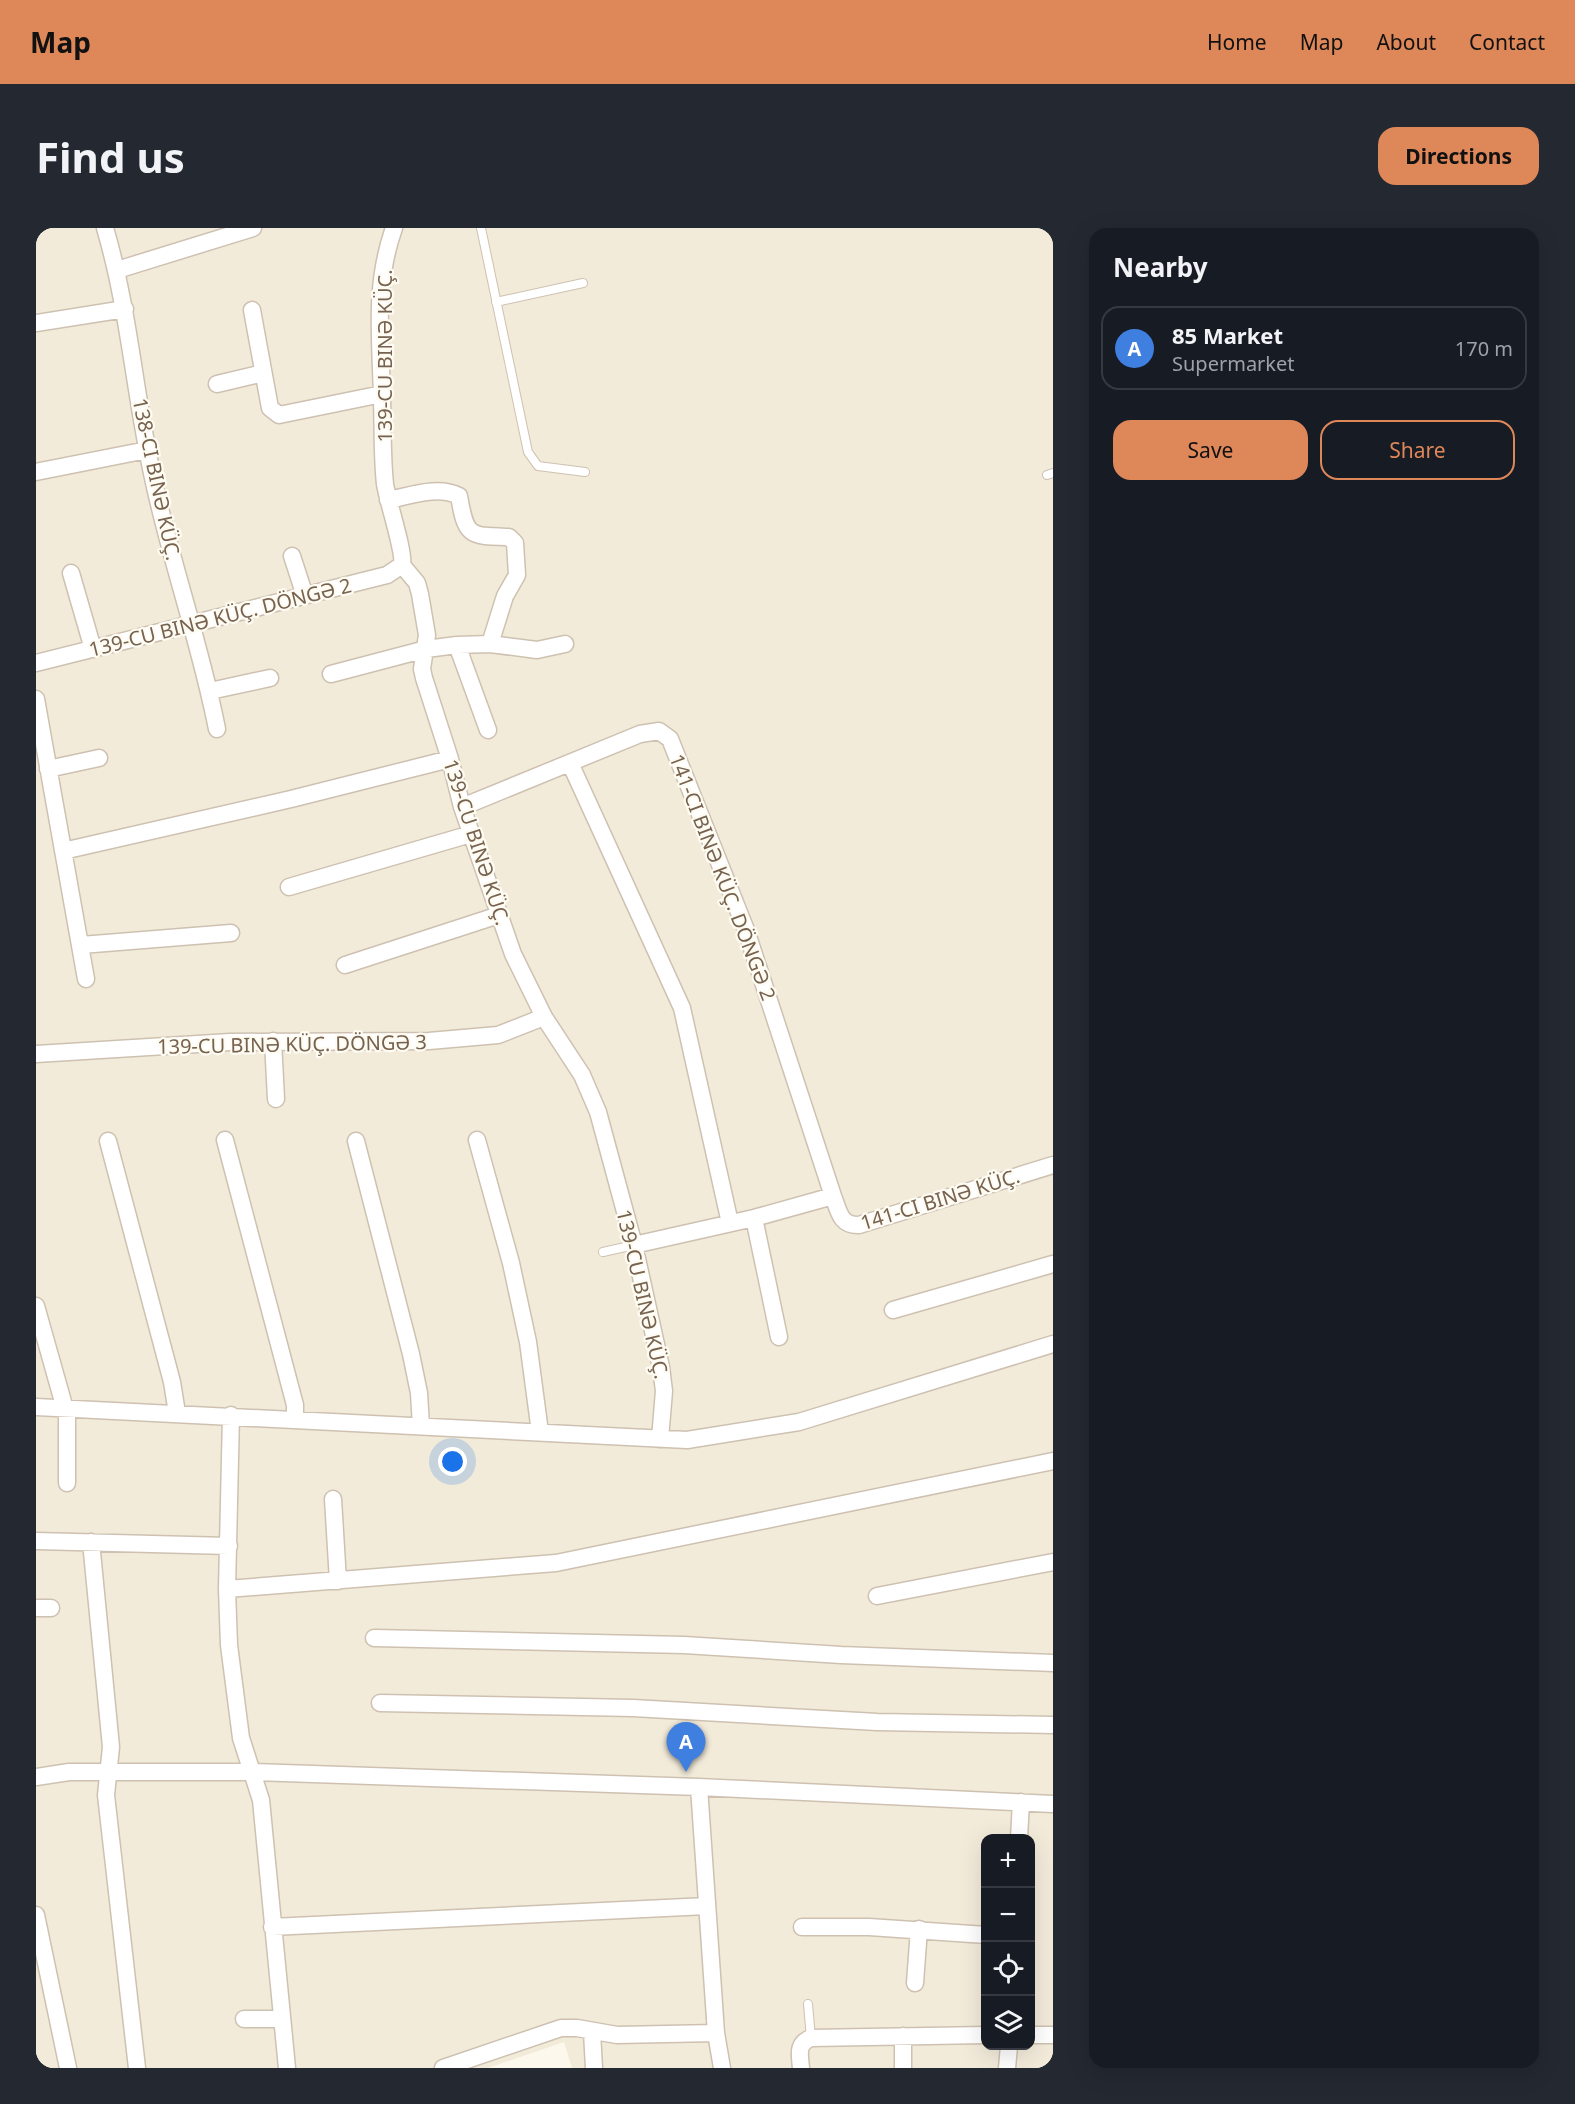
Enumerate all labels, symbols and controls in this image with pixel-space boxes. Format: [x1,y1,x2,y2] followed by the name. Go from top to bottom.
[30,23,91,61] text: Map
[1207,28,1267,56] text: Home
[1300,28,1343,56] text: Map
[1376,28,1436,56] text: About
[1469,28,1545,56] text: Contact
[1378,127,1539,185] button: Directions
[36,128,185,185] text: Find us
[1113,249,1208,285] text: Nearby
[371,269,398,443] street label: 139-CU BINƏ KÜÇ.
[1172,320,1283,350] text: 85 Market
[1128,335,1141,362] text: A
[1455,335,1513,362] text: 170 m
[1172,350,1295,377] text: Supermarket
[127,395,187,563] street label: 138-CI BINƏ KÜÇ.
[1113,420,1308,480] button: Save
[1320,420,1515,480] button: Share
[86,571,354,663] street label: 139-CU BINƏ KÜÇ. DÖNGƏ 2
[663,750,783,1004] street label: 141-CI BINƏ KÜÇ. DÖNGƏ 2
[437,755,517,929] street label: 139-CU BINƏ KÜÇ.
[157,1028,427,1060] street label: 139-CU BINƏ KÜÇ. DÖNGƏ 3
[857,1162,1023,1236] street label: 141-CI BINƏ KÜÇ.
[610,1207,676,1381] street label: 139-CU BINƏ KÜÇ.
[438,1447,467,1476] your location
[666,1722,706,1772] pin: A
[981,1834,1035,2050] map controls
[981,1834,1035,1888] button: +
[981,1888,1035,1942] button: −
[981,1942,1035,1996] button: locate
[981,1996,1035,2050] button: layers

